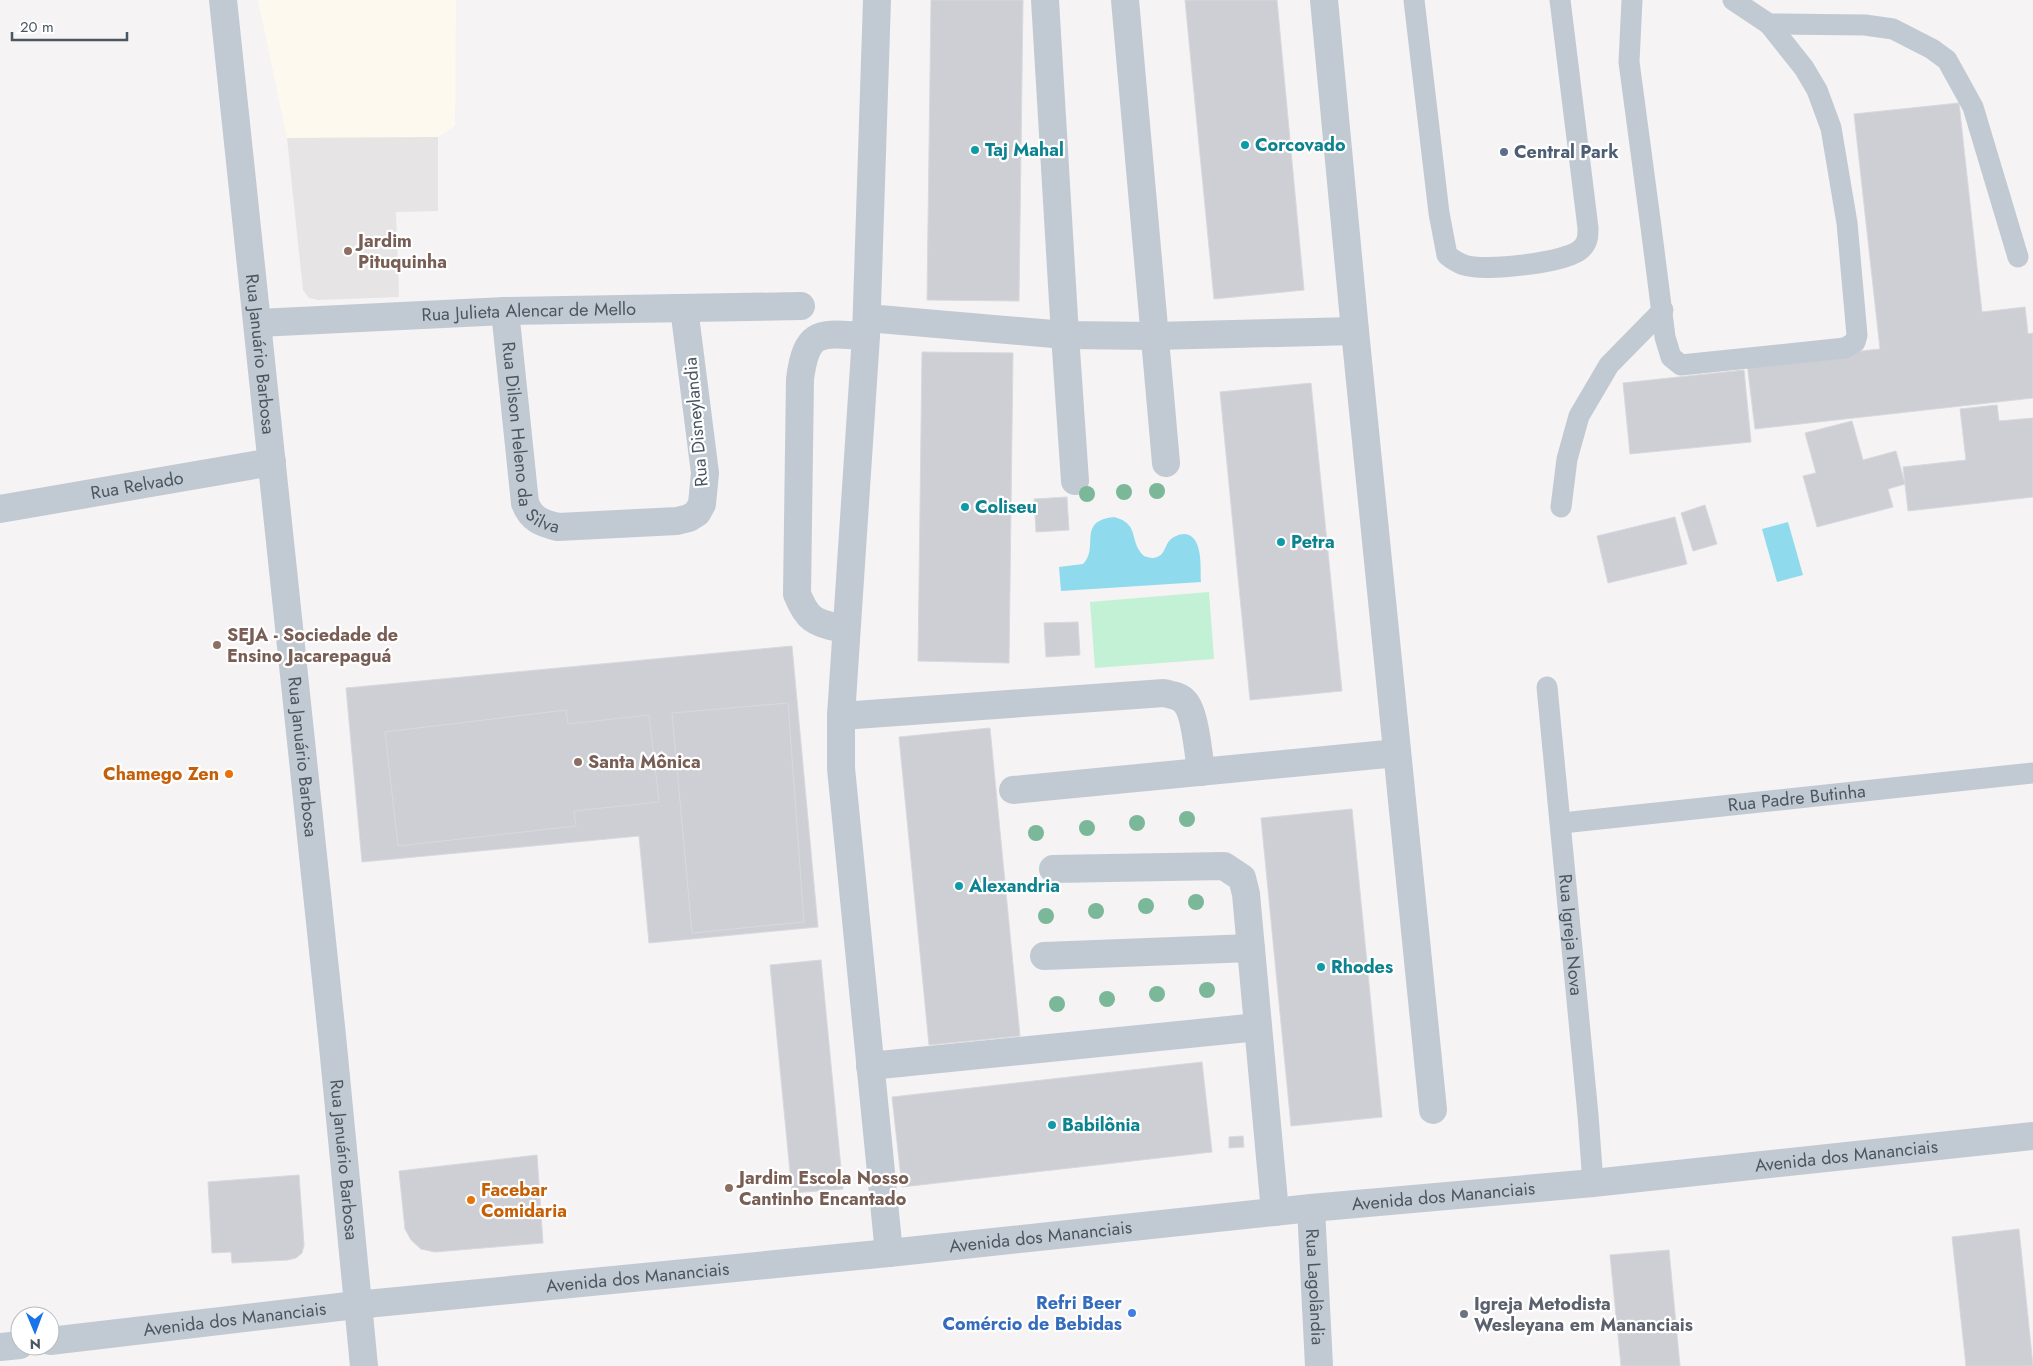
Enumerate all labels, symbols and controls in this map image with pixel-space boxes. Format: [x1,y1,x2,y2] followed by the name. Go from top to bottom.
[12,10,128,42] scale bar
[20,16,54,38] text: 20 m
[1255,132,1346,158] place label: Corcovado
[985,137,1064,163] place label: Taj Mahal
[1239,139,1251,151] marker: Corcovado
[1514,139,1619,165] place label: Central Park
[969,144,981,156] marker: Taj Mahal
[1498,146,1510,158] marker: Central Park
[355,228,447,275] place label: Jardim Pituquinha
[342,245,354,257] marker: Jardim Pituquinha
[239,272,282,436] street label: Rua Januário Barbosa
[421,296,636,328] street label: Rua Julieta Alencar de Mello
[495,340,562,540] street label: Rua Dilson Heleno da Silva
[677,356,715,488] street label: Rua Disneylandia
[89,465,186,506] street label: Rua Relvado
[975,494,1037,520] place label: Coliseu
[959,501,971,513] marker: Coliseu
[1291,529,1335,555] place label: Petra
[1275,536,1287,548] marker: Petra
[227,622,398,669] place label: SEJA - Sociedade de Ensino Jacarepaguá
[211,639,223,651] marker: SEJA - Sociedade de Ensino Jacarepaguá
[281,675,324,838] street label: Rua Januário Barbosa
[588,749,701,775] place label: Santa Mônica
[572,756,584,768] marker: Santa Mônica
[103,761,219,787] place label: Chamego Zen
[223,768,235,780] marker: Chamego Zen
[1726,778,1867,818] street label: Rua Padre Butinha
[968,873,1060,899] place label: Alexandria
[1552,873,1590,997] street label: Rua Igreja Nova
[953,880,965,892] marker: Alexandria
[1331,954,1393,980] place label: Rhodes
[1315,961,1327,973] marker: Rhodes
[323,1078,365,1241] street label: Rua Januário Barbosa
[1062,1112,1140,1138] place label: Babilônia
[1046,1119,1058,1131] marker: Babilônia
[1754,1133,1939,1179] street label: Avenida dos Mananciais
[736,1165,909,1212] place label: Jardim Escola Nosso Cantinho Encantado
[1351,1175,1536,1217] street label: Avenida dos Mananciais
[481,1177,567,1224] place label: Facebar Comidaria
[723,1182,735,1194] marker: Jardim Escola Nosso Cantinho Encantado
[465,1194,477,1206] marker: Facebar Comidaria
[948,1214,1133,1260] street label: Avenida dos Mananciais
[1299,1228,1331,1346] street label: Rua Lagolândia
[545,1256,730,1299] street label: Avenida dos Mananciais
[943,1290,1123,1337] place label: Refri Beer Comércio de Bebidas
[1474,1291,1693,1338] place label: Igreja Metodista Wesleyana em Mananciais
[142,1296,328,1343] street label: Avenida dos Mananciais
[10,1306,60,1356] north arrow
[1126,1307,1138,1319] marker: Refri Beer Comércio de Bebidas
[1458,1308,1470,1320] marker: Igreja Metodista Wesleyana em Mananciais
[29,1334,41,1354] text: N

